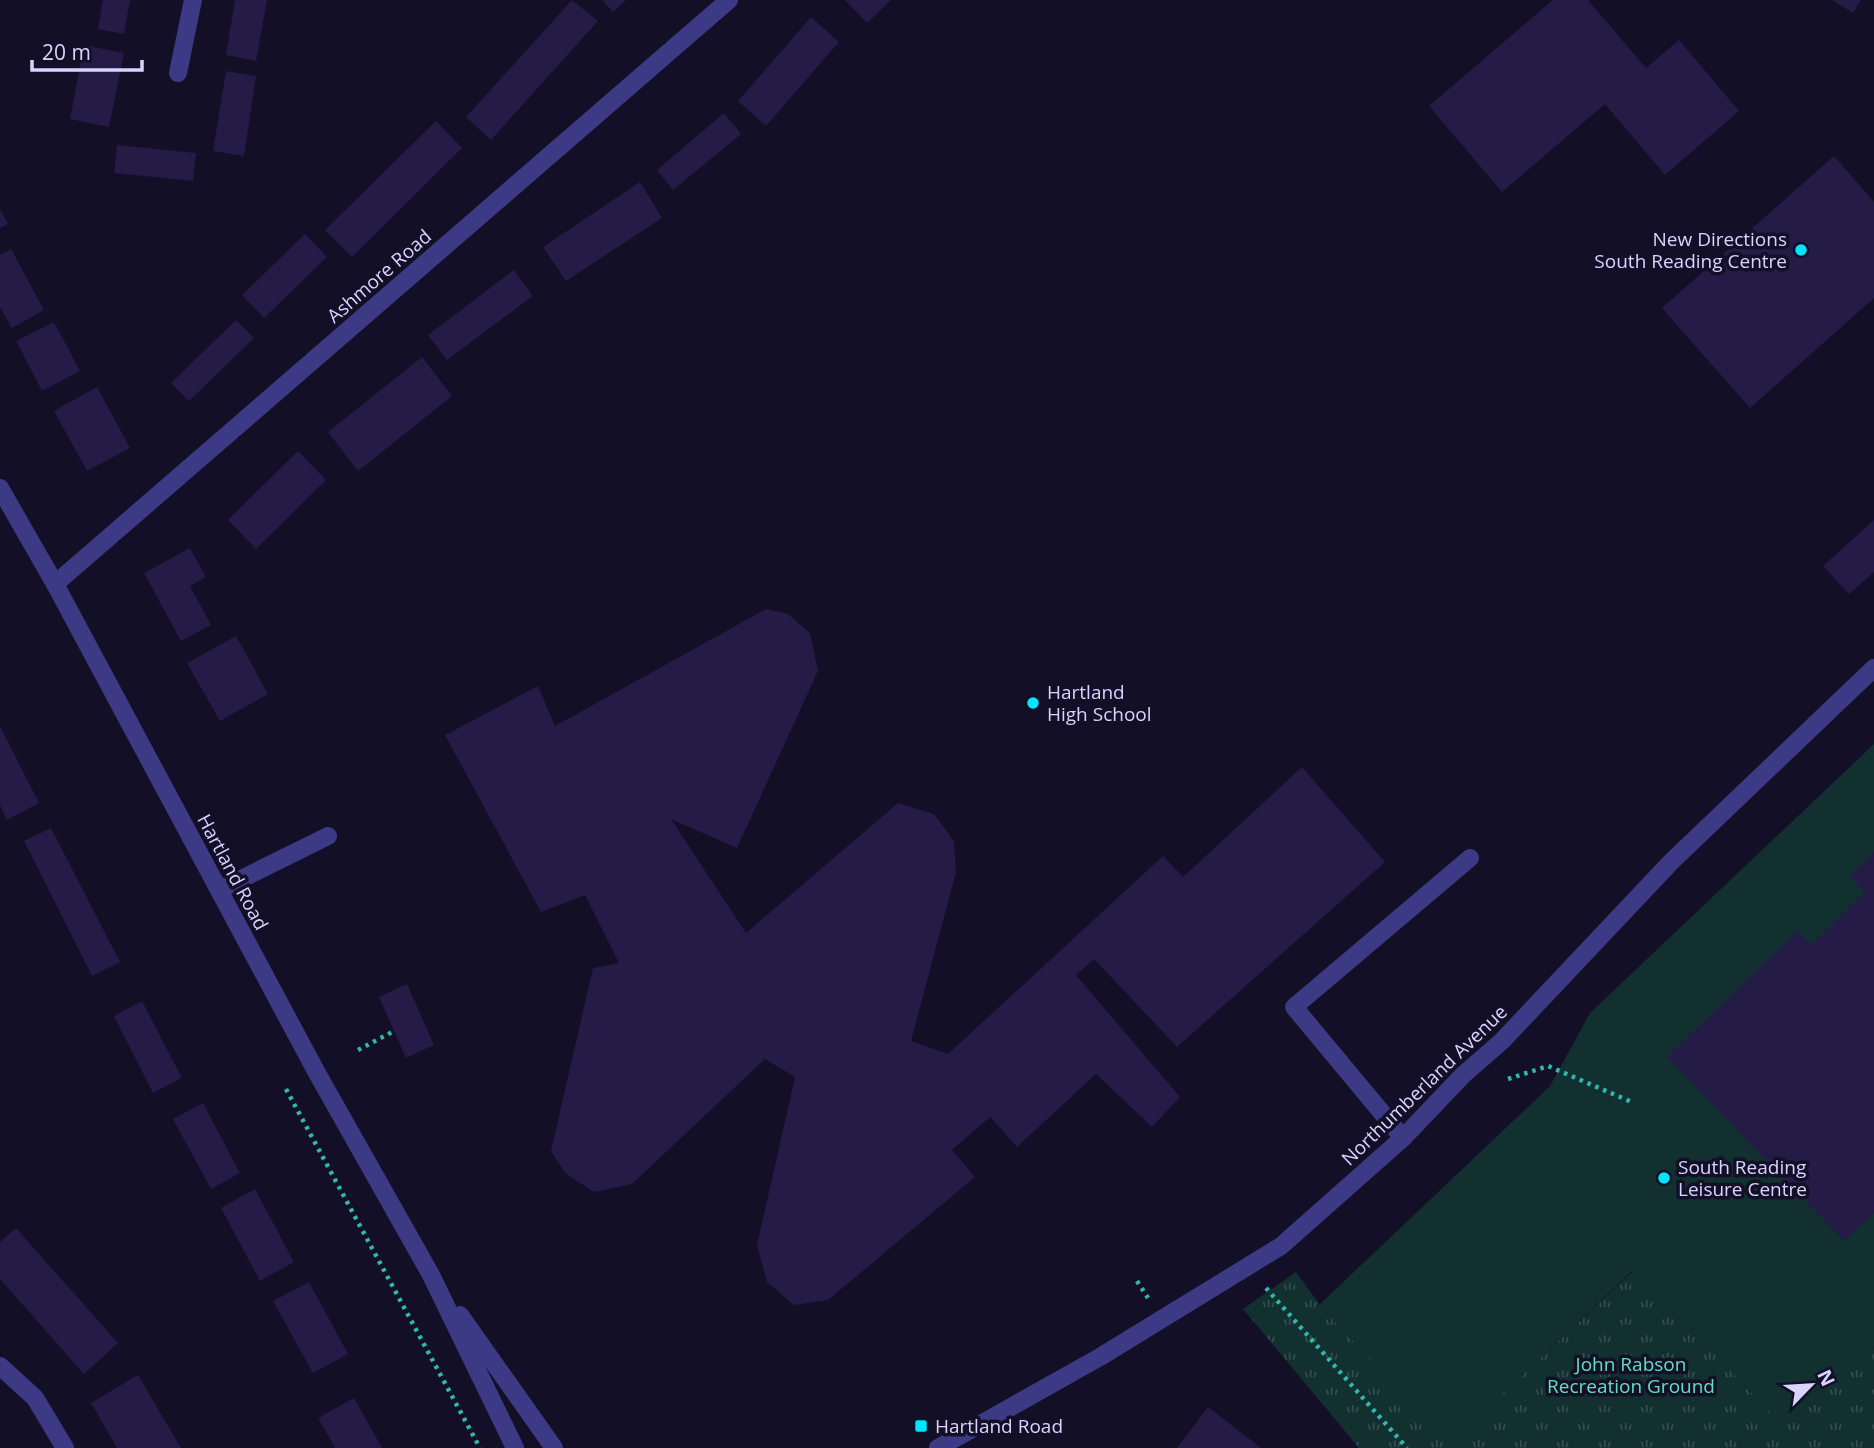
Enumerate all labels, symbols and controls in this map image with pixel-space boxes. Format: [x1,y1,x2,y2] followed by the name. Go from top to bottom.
[32,28,142,72] scale bar
[42,38,91,66] text: 20 m
[321,223,437,329] street label: Ashmore Road
[1594,226,1787,274] place label: New Directions South Reading Centre
[1793,242,1809,258] marker: New Directions South Reading Centre
[1047,679,1152,727] place label: Hartland High School
[1025,695,1041,711] marker: Hartland High School
[191,809,275,935] street label: Hartland Road
[1335,999,1513,1171] street label: Northumberland Avenue
[1678,1154,1807,1202] place label: South Reading Leisure Centre
[1656,1170,1672,1186] marker: South Reading Leisure Centre
[1776,1350,1846,1420] north arrow
[1547,1351,1715,1399] park label: John Rabson Recreation Ground
[1811,1365,1841,1390] text: N
[935,1413,1063,1439] place label: Hartland Road
[913,1418,929,1434] marker: Hartland Road

